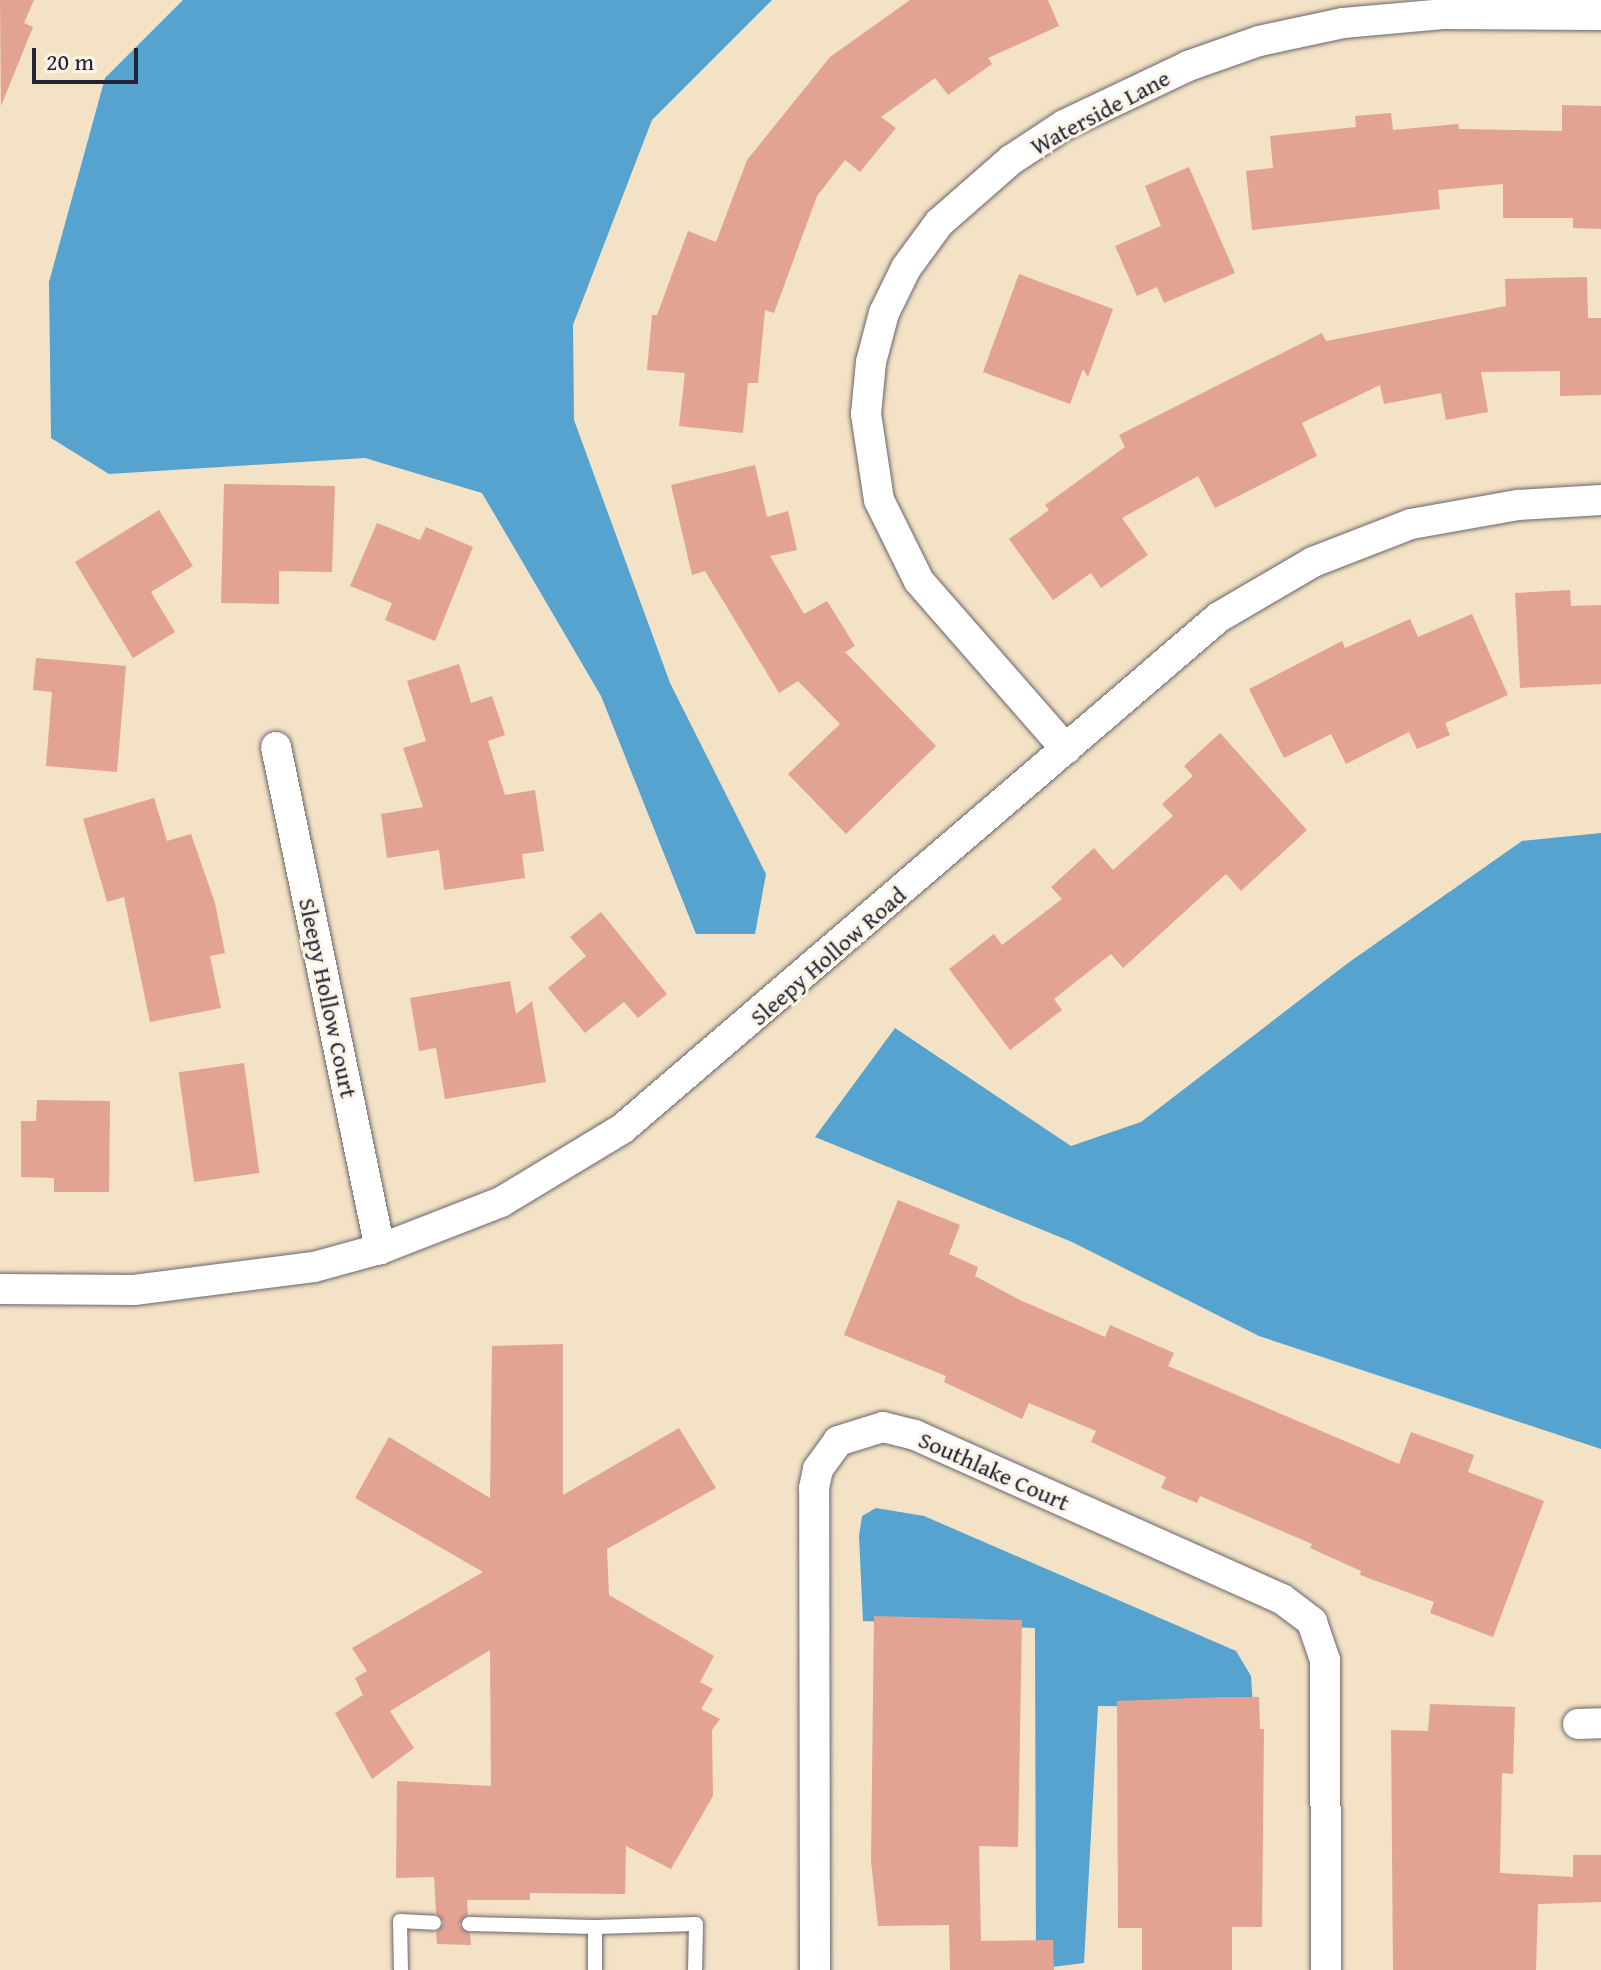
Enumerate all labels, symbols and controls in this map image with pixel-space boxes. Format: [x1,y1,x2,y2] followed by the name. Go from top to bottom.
[36,32,142,82] scale bar
[46,44,94,79] text: 20 m
[1025,63,1175,161] street label: Waterside Lane
[744,880,912,1032] street label: Sleepy Hollow Road
[293,895,363,1101] street label: Sleepy Hollow Court
[914,1425,1074,1517] street label: Southlake Court

